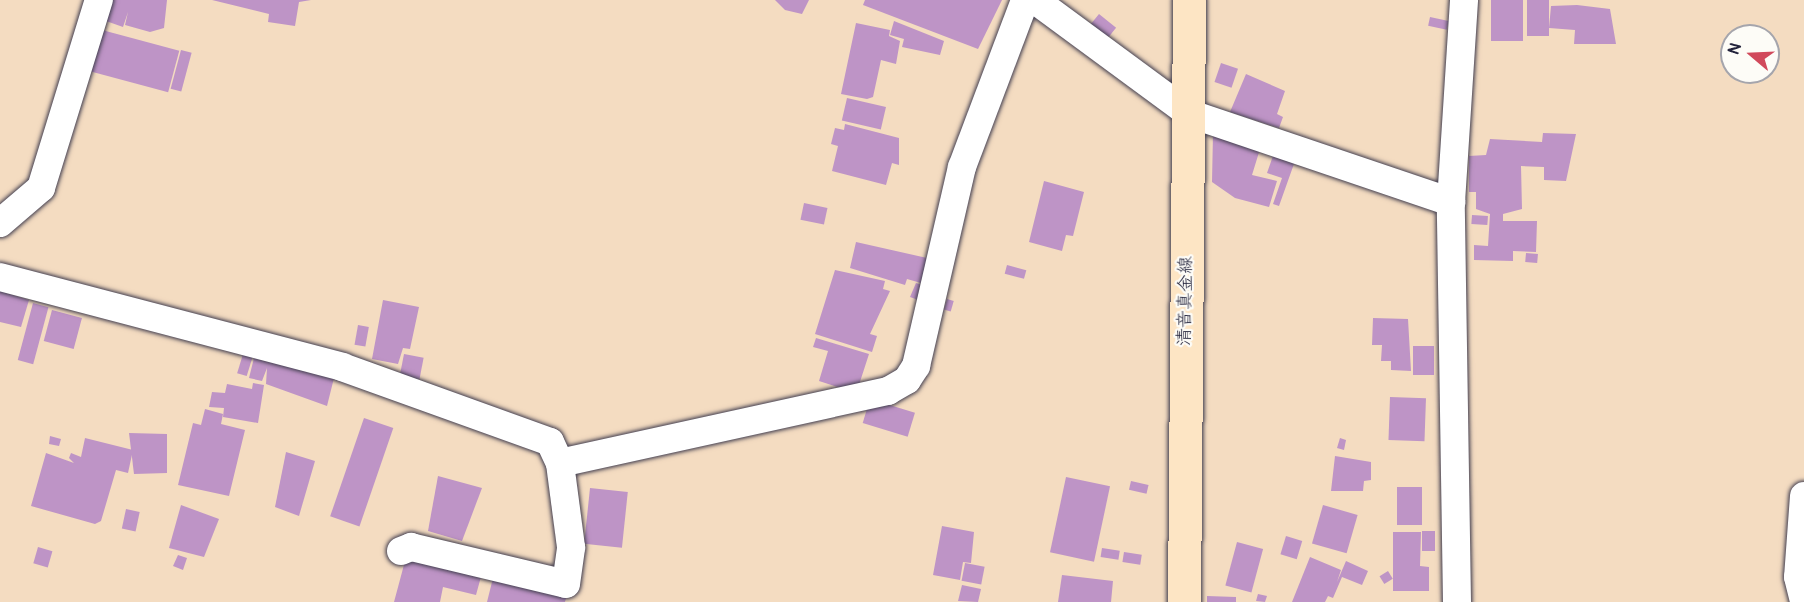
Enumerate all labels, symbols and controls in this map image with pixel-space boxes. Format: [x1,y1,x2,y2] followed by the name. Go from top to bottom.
[1720,24,1780,84] north arrow
[1724,40,1746,57] text: N
[1174,256,1198,346] street label: 清音真金線

